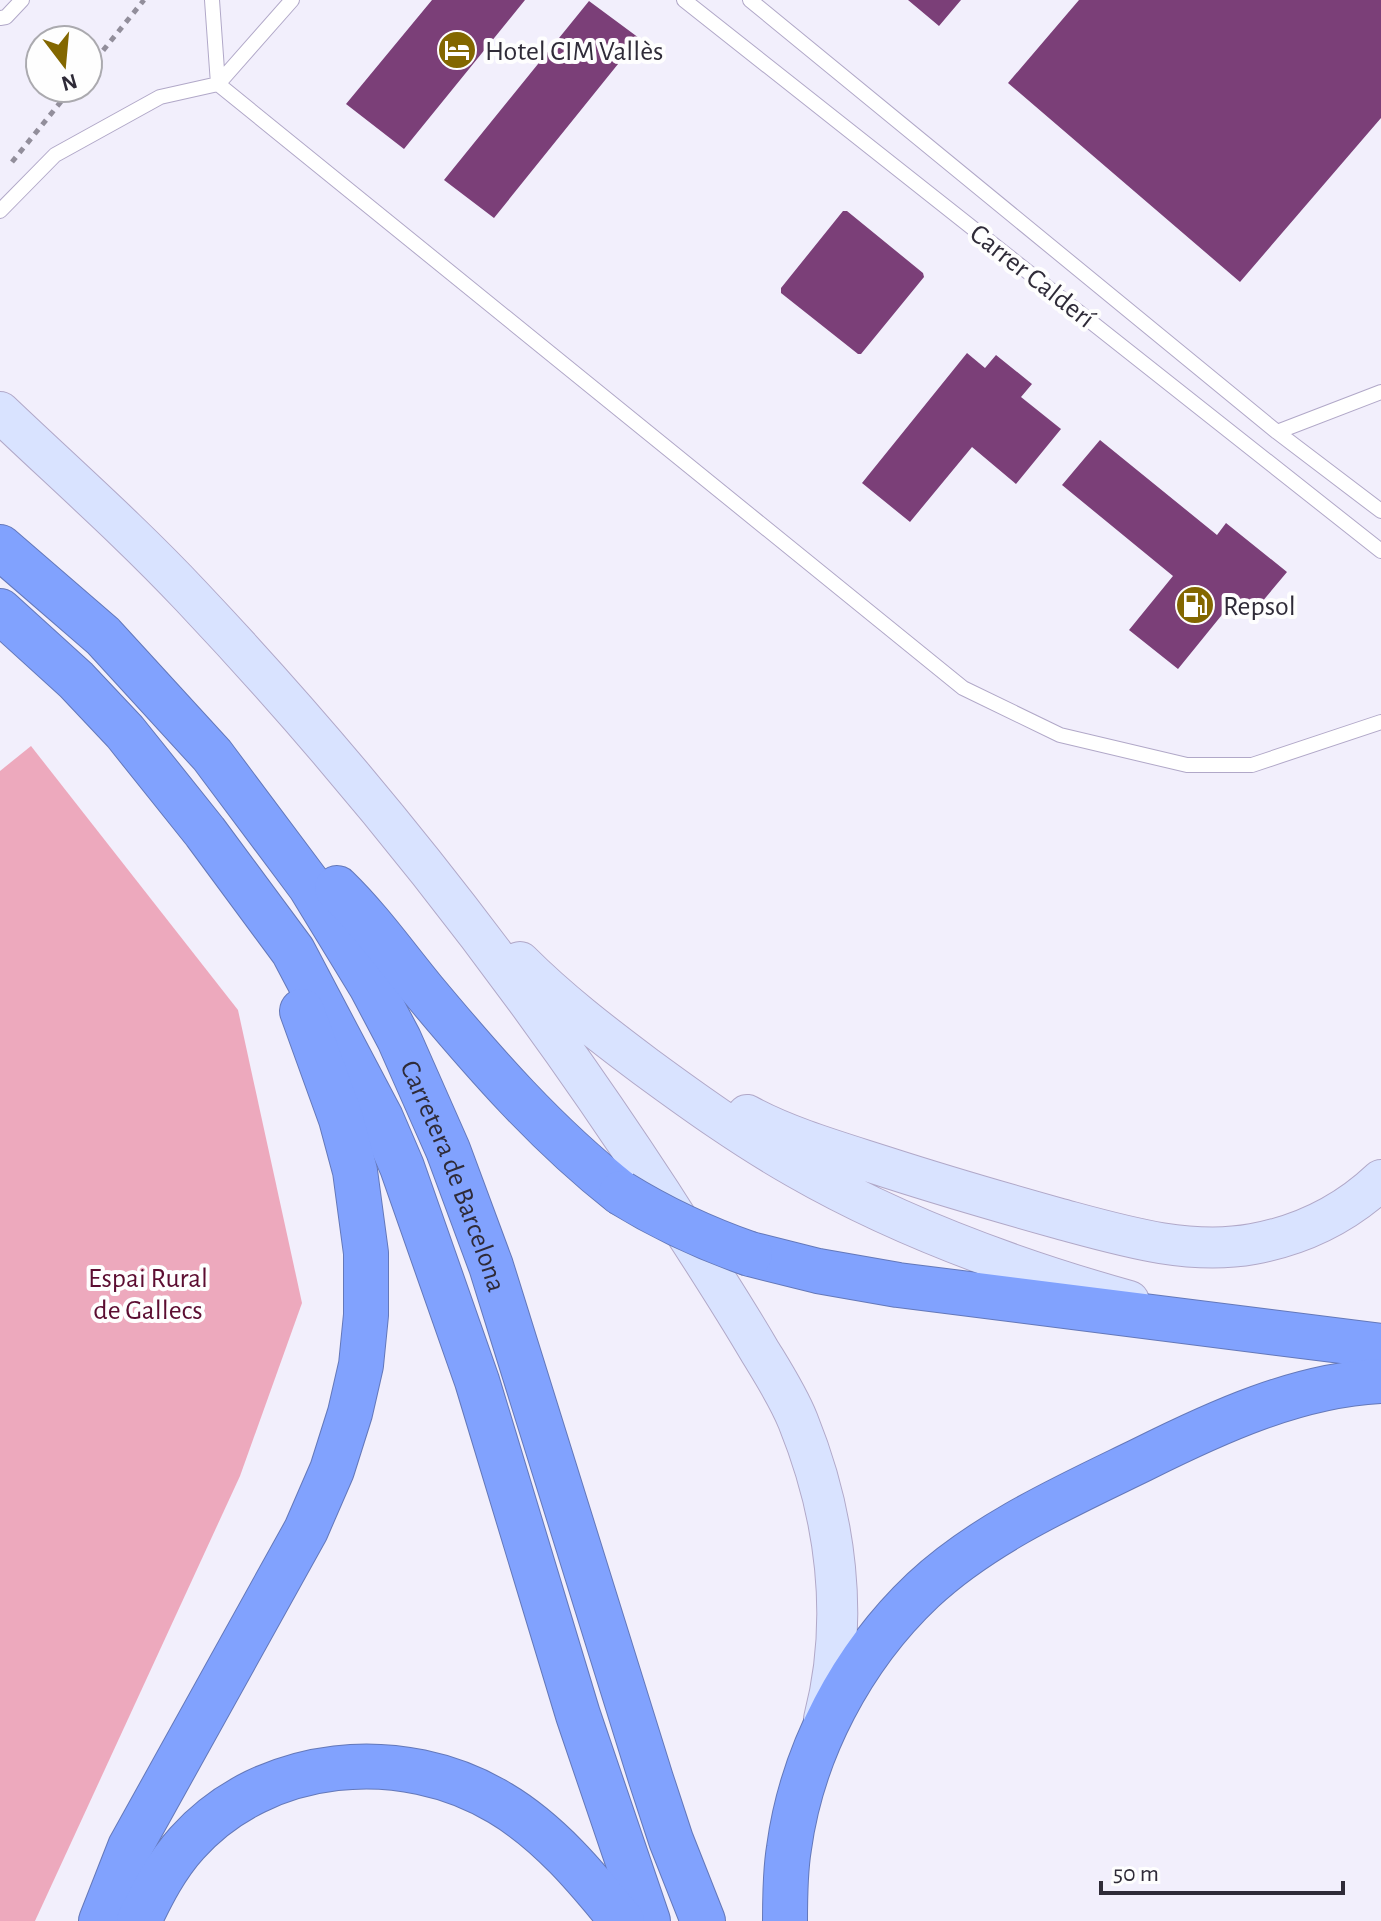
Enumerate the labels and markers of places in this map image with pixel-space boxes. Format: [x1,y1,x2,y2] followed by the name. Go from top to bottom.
[436,29,478,71] hotel icon: Hotel CIM Vallès
[485,38,663,66] place label: Hotel CIM Vallès
[1174,584,1216,626] fuel station icon: Repsol
[1223,593,1296,621] place label: Repsol

